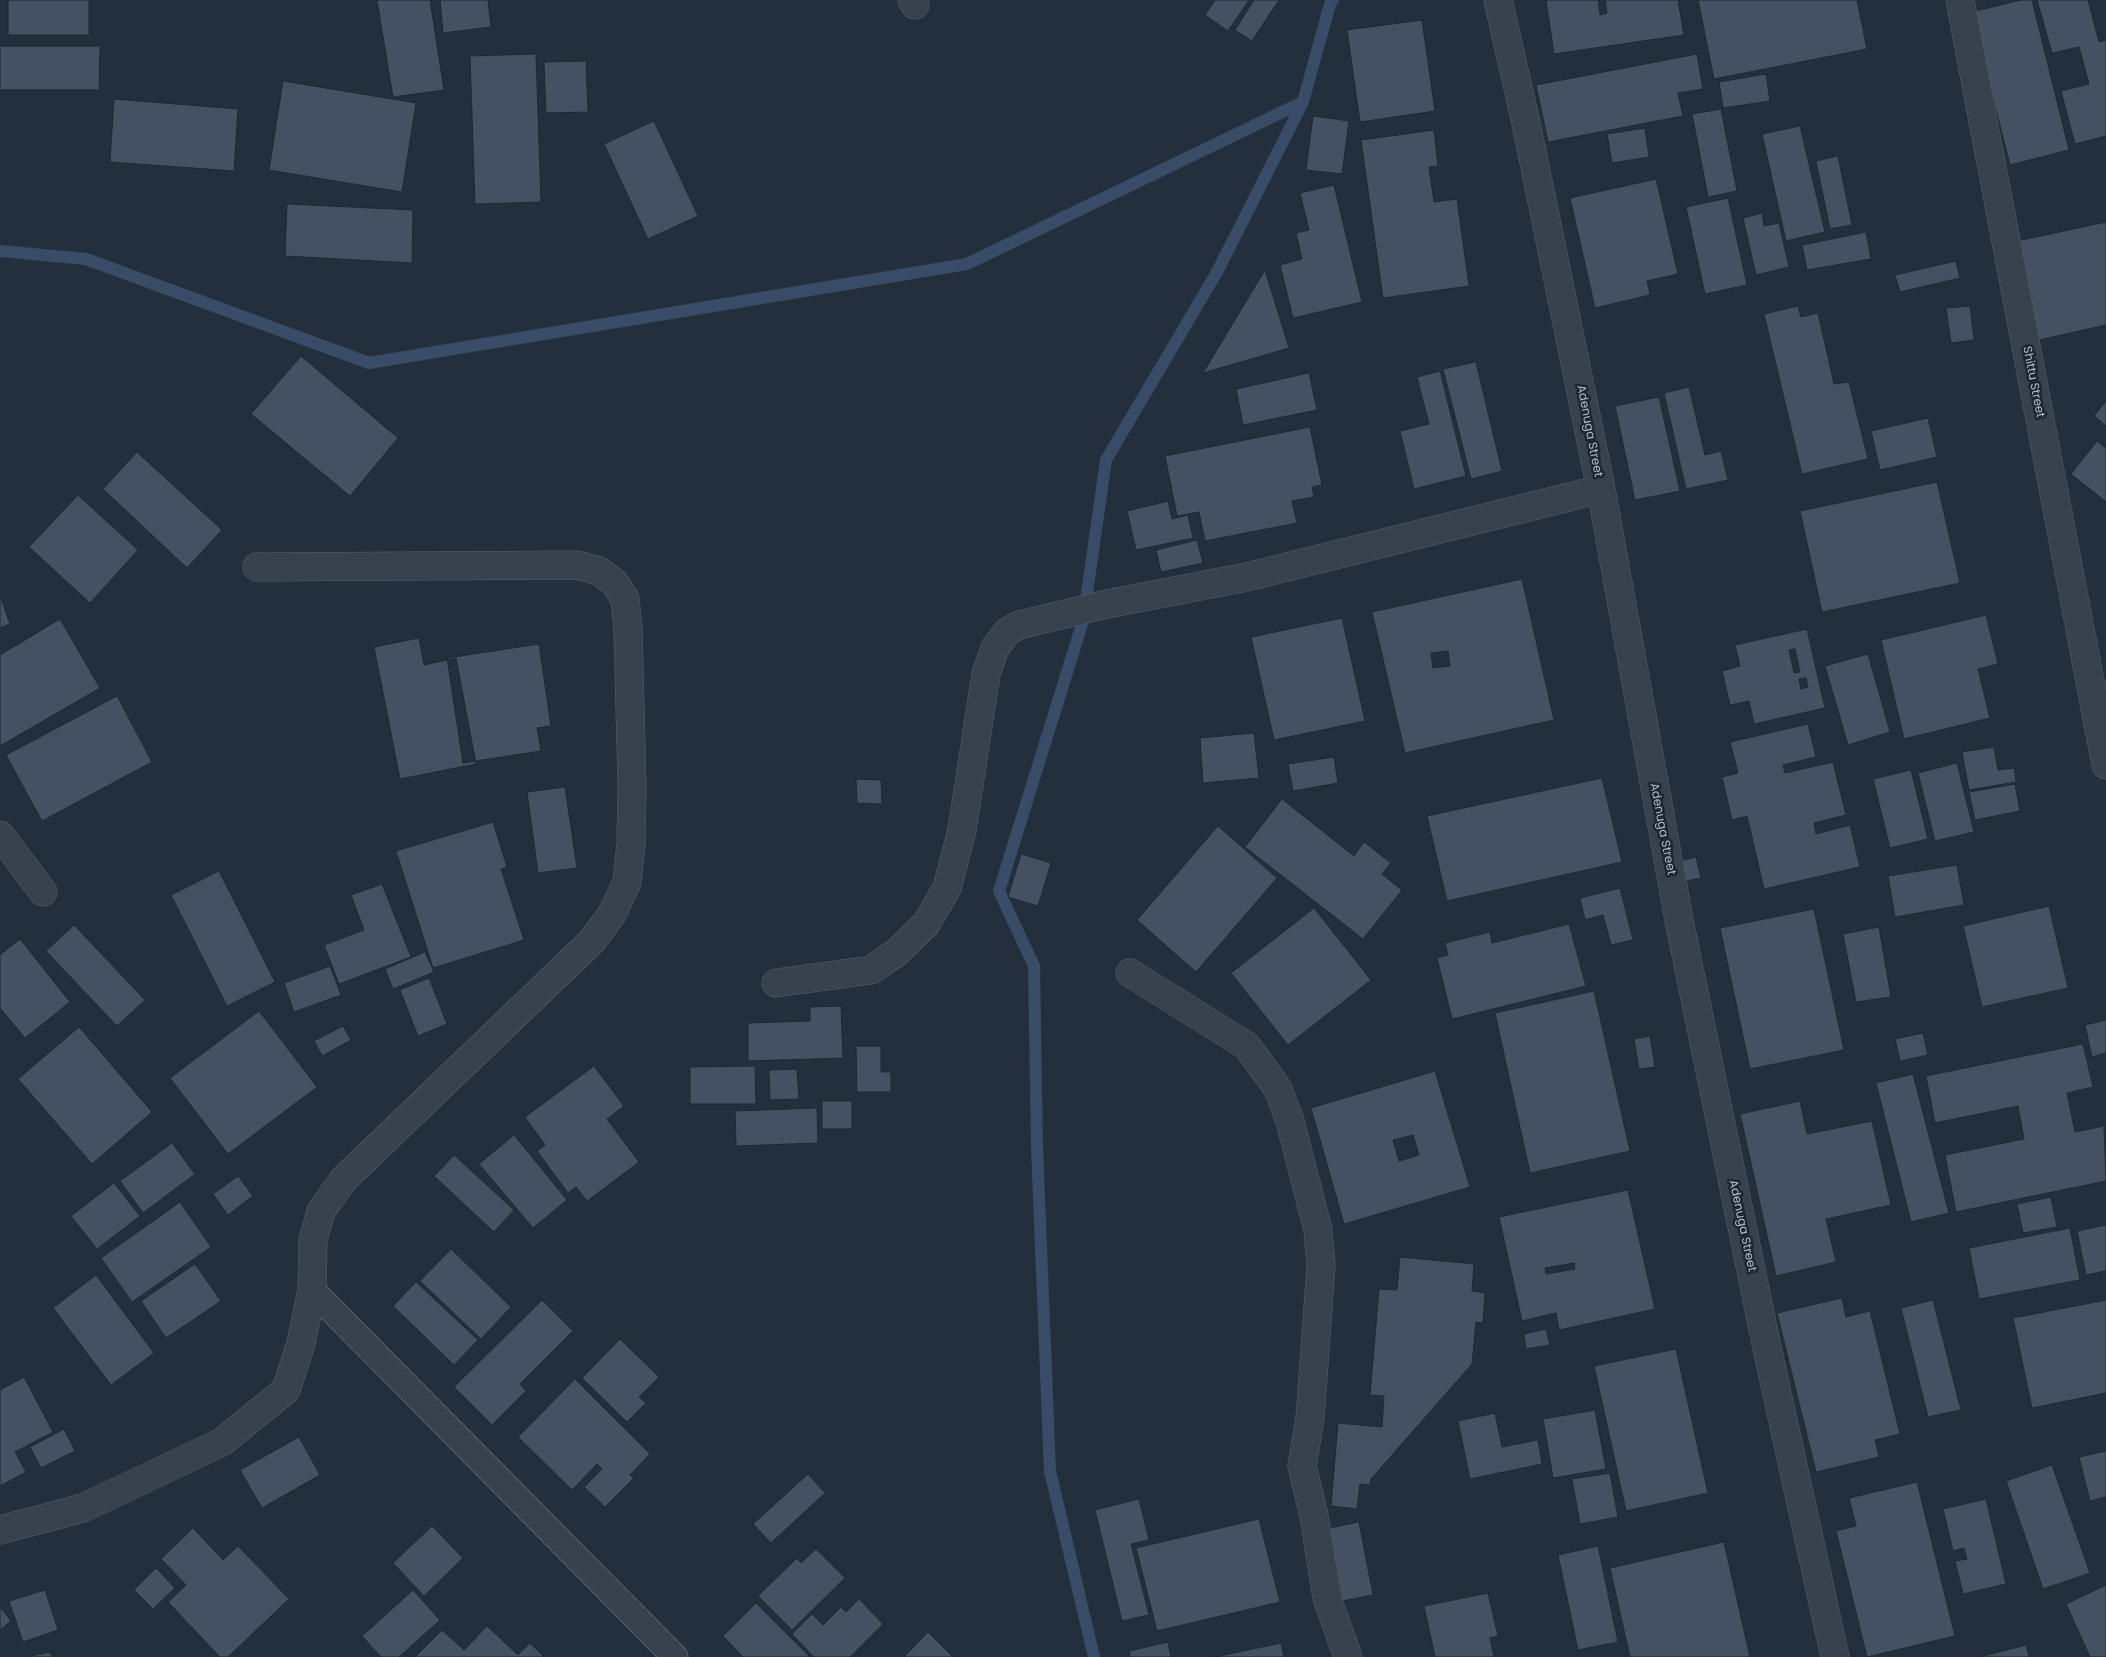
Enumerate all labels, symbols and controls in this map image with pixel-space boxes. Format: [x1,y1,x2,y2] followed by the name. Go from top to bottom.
[2019,345,2047,419] street label: Shittu Street
[1573,384,1605,478] street label: Adenuga Street
[1646,782,1678,876] street label: Adenuga Street
[1725,1179,1759,1273] street label: Adenuga Street

